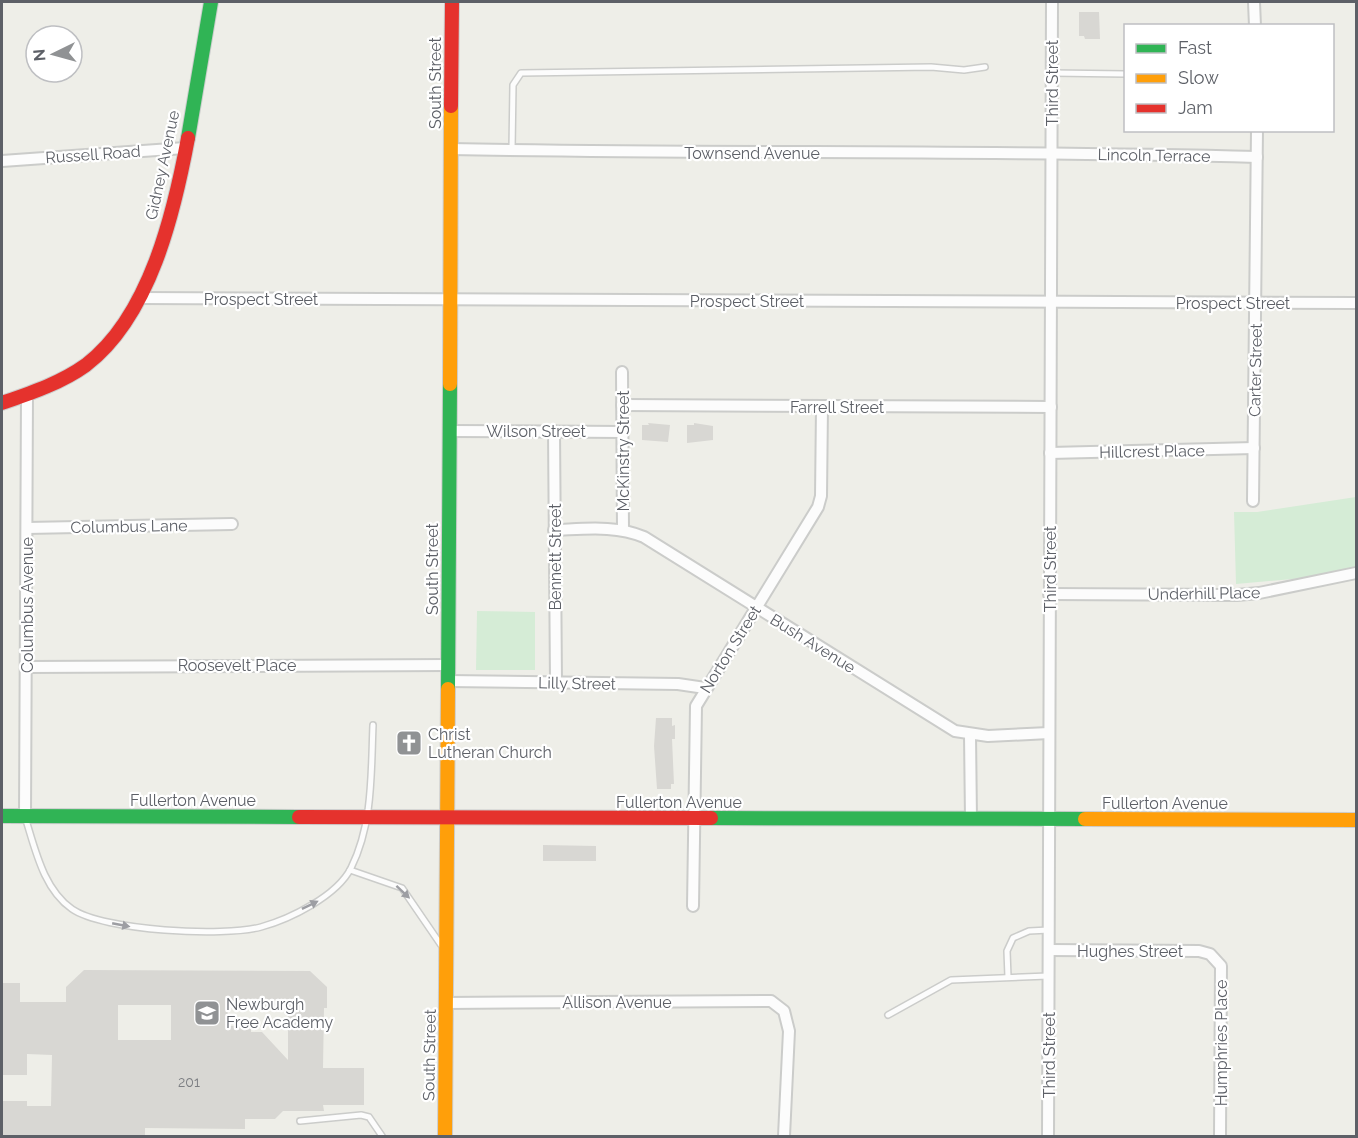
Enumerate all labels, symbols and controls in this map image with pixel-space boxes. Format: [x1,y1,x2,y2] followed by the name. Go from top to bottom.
[24,24,84,84] north arrow
[1124,24,1334,132] legend
[426,36,445,129] street label: South Street
[1178,37,1212,58] text: Fast
[1043,39,1062,126] street label: Third Street
[30,48,50,62] text: N
[1178,67,1219,88] text: Slow
[1178,97,1213,118] text: Jam
[142,109,183,222] street label: Gidney Avenue
[45,142,141,167] street label: Russell Road
[684,144,820,163] street label: Townsend Avenue
[1097,145,1211,166] street label: Lincoln Terrace
[204,290,319,309] street label: Prospect Street
[690,292,805,311] street label: Prospect Street
[1176,294,1291,313] street label: Prospect Street
[1245,322,1266,417] street label: Carter Street
[614,390,633,512] street label: McKinstry Street
[790,398,885,417] street label: Farrell Street
[486,422,586,441] street label: Wilson Street
[1099,441,1205,462] street label: Hillcrest Place
[546,503,565,611] street label: Bennett Street
[70,516,188,537] street label: Columbus Lane
[423,522,442,615] street label: South Street
[1041,525,1060,612] street label: Third Street
[18,537,37,673] street label: Columbus Avenue
[1148,583,1260,604] street label: Underhill Place
[696,601,765,697] street label: Norton Street
[767,610,859,677] street label: Bush Avenue
[178,656,296,675] street label: Roosevelt Place
[538,673,617,694] street label: Lilly Street
[428,725,552,762] place label: Christ Lutheran Church
[394,728,424,758] church icon: Christ Lutheran Church
[130,791,256,810] street label: Fullerton Avenue
[616,793,742,812] street label: Fullerton Avenue
[1102,794,1228,813] street label: Fullerton Avenue
[396,885,410,899] one-way arrow
[302,901,319,910] one-way arrow
[111,921,130,930] one-way arrow
[1077,942,1184,961] street label: Hughes Street
[1212,980,1231,1106] street label: Humphries Place
[562,993,672,1012] street label: Allison Avenue
[226,995,333,1032] place label: Newburgh Free Academy
[192,998,222,1028] school or university icon: Newburgh Free Academy
[419,1008,440,1101] street label: South Street
[1040,1011,1059,1098] street label: Third Street
[178,1074,200,1090] house number: 201

